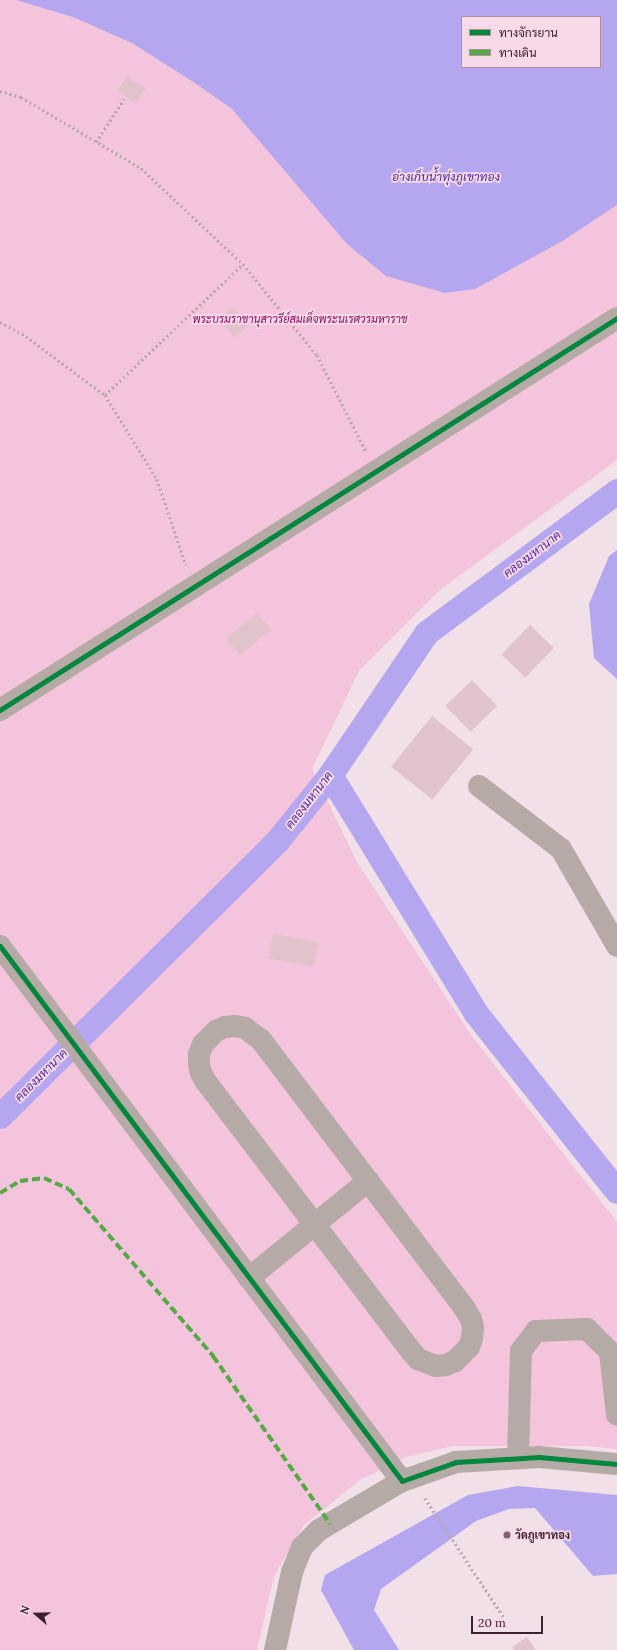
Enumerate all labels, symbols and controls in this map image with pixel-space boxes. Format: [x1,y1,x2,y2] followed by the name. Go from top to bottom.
[461,16,601,68] legend
[499,25,558,40] text: ทางจักรยาน
[499,45,537,60] text: ทางเดิน
[392,170,500,184] water label: อ่างเก็บน้ำทุ่งภูเขาทอง
[193,312,407,326] park label: พระบรมราชานุสาวรีย์สมเด็จพระนเรศวรมหาราช
[500,528,564,580] water label: คลองมหานาค
[282,769,336,831] water label: คลองมหานาค
[12,1046,70,1104] water label: คลองมหานาค
[515,1528,570,1542] place label: วัดภูเขาทอง
[502,1530,512,1540] marker: วัดภูเขาทอง
[16,1594,56,1634] north arrow
[17,1604,33,1616] text: N
[473,1608,545,1634] scale bar
[478,1615,506,1630] text: 20 m

